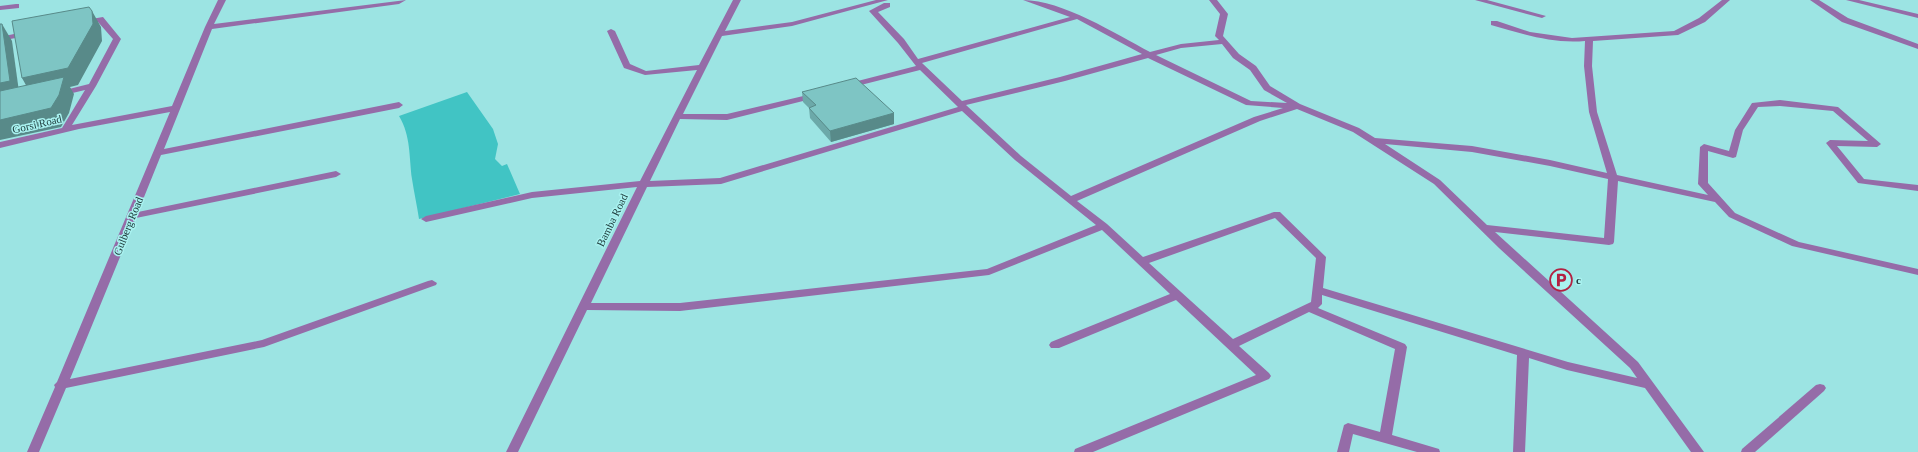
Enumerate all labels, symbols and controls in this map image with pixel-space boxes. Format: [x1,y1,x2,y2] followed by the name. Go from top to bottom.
[11,112,63,136] street label: Gorsi Road
[594,191,630,248] street label: Bamba Road
[111,195,145,257] street label: Gulberg Road
[1548,267,1574,293] parking icon: c
[1576,274,1581,286] place label: c

